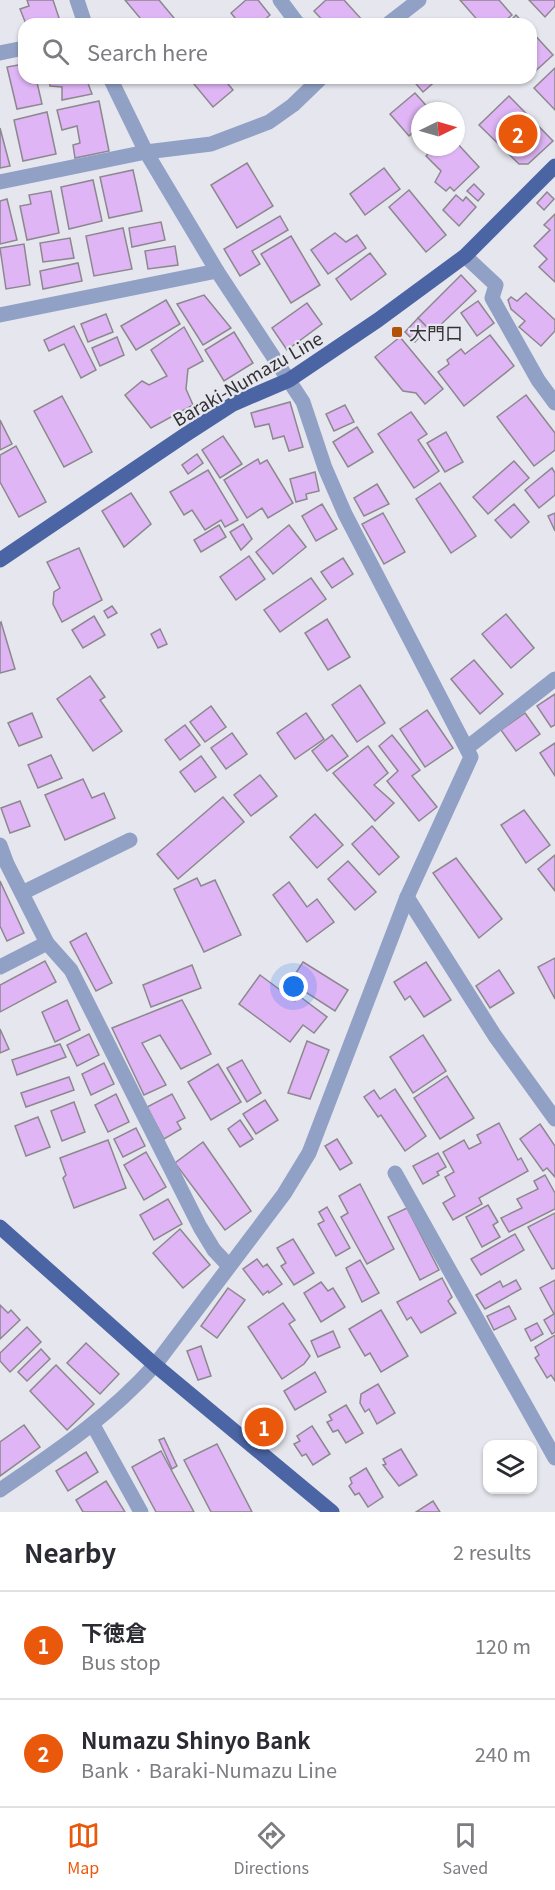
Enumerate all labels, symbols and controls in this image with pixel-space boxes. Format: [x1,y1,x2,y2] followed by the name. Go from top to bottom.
[18,18,537,84] search box
[39,35,72,68] icon: search
[87,35,208,67] text: Search here
[411,102,465,156] north arrow
[498,112,538,156] pin: 2
[409,319,463,345] place label: 大門口
[167,324,327,432] street label: Baraki-Numazu Line
[390,325,404,339] marker: 大門口
[279,972,308,1001] your location
[244,1404,284,1450] pin: 1
[483,1440,537,1494] map controls
[483,1440,537,1494] button: layers
[24,1533,116,1570] text: Nearby
[453,1537,531,1566] text: 2 results
[81,1615,147,1647] text: 下徳倉
[38,1631,49,1660] text: 1
[475,1631,531,1660] text: 120 m
[81,1647,161,1676] text: Bus stop
[81,1723,311,1755] text: Numazu Shinyo Bank
[38,1739,49,1768] text: 2
[475,1739,531,1768] text: 240 m
[81,1755,337,1784] text: Bank · Baraki-Numazu Line
[67,1819,100,1879] tab: Map
[233,1819,309,1879] tab: Directions
[443,1819,488,1879] tab: Saved

